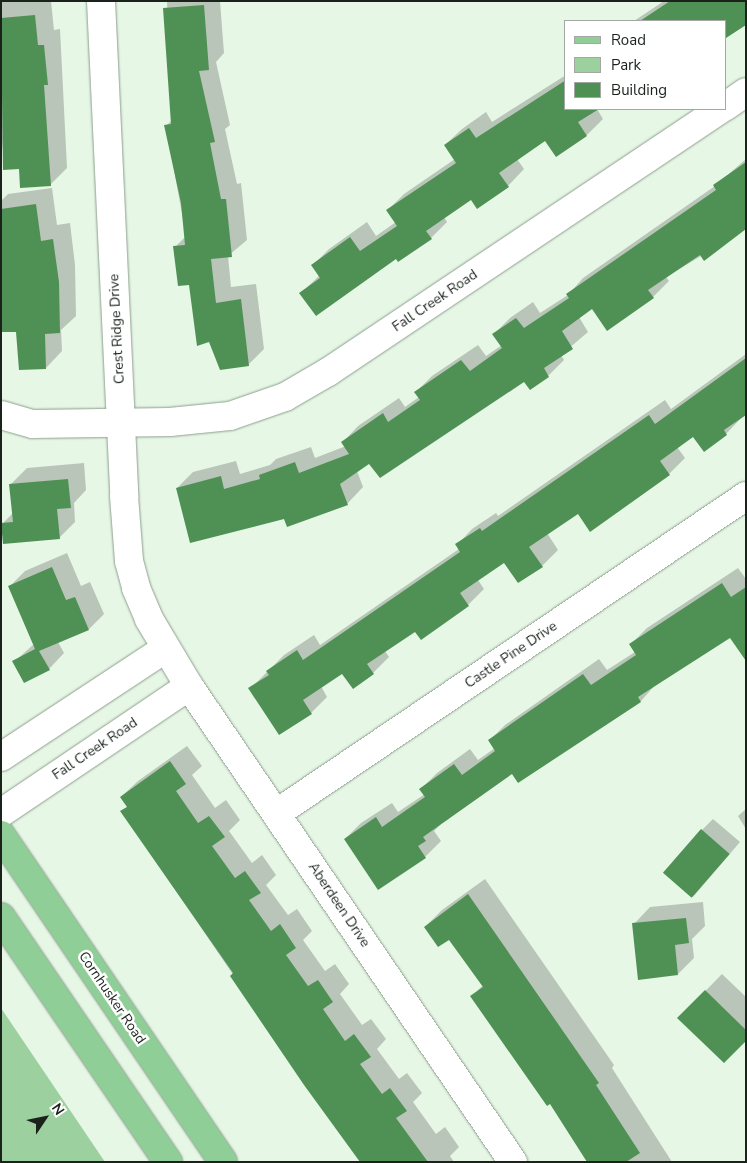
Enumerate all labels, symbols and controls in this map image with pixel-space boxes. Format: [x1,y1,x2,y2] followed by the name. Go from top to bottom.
[564,20,727,110] legend
[611,30,646,50] text: Road
[611,55,641,75] text: Park
[611,80,667,100] text: Building
[389,266,481,336] street label: Fall Creek Road
[106,274,128,384] street label: Crest Ridge Drive
[462,618,560,692] street label: Castle Pine Drive
[49,714,141,784] street label: Fall Creek Road
[304,859,374,951] street label: Aberdeen Drive
[75,949,149,1047] street label: Cornhusker Road
[20,1093,70,1143] north arrow
[47,1100,69,1119] text: N

